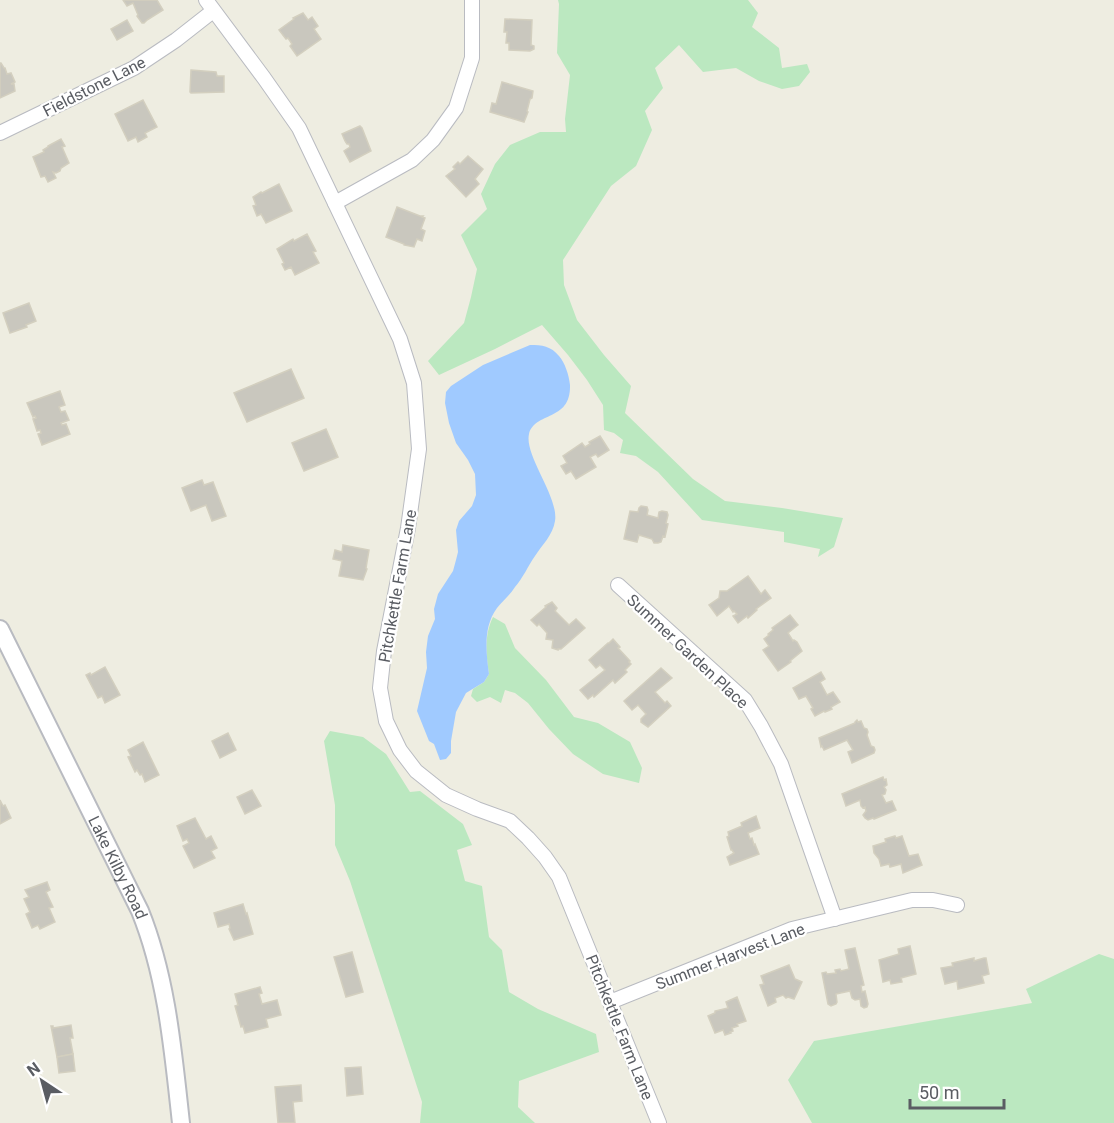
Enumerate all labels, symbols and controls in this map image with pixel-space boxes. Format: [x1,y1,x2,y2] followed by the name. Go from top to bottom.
[40,52,149,120] street label: Fieldstone Lane
[375,508,420,664] street label: Pitchkettle Farm Lane
[623,590,752,713] street label: Summer Garden Place
[84,813,151,922] street label: Lake Kilby Road
[653,919,807,994] street label: Summer Harvest Lane
[582,952,657,1103] street label: Pitchkettle Farm Lane
[12,1051,72,1111] north arrow
[23,1058,44,1080] text: N
[910,1072,1004,1110] scale bar
[919,1082,959,1103] text: 50 m

